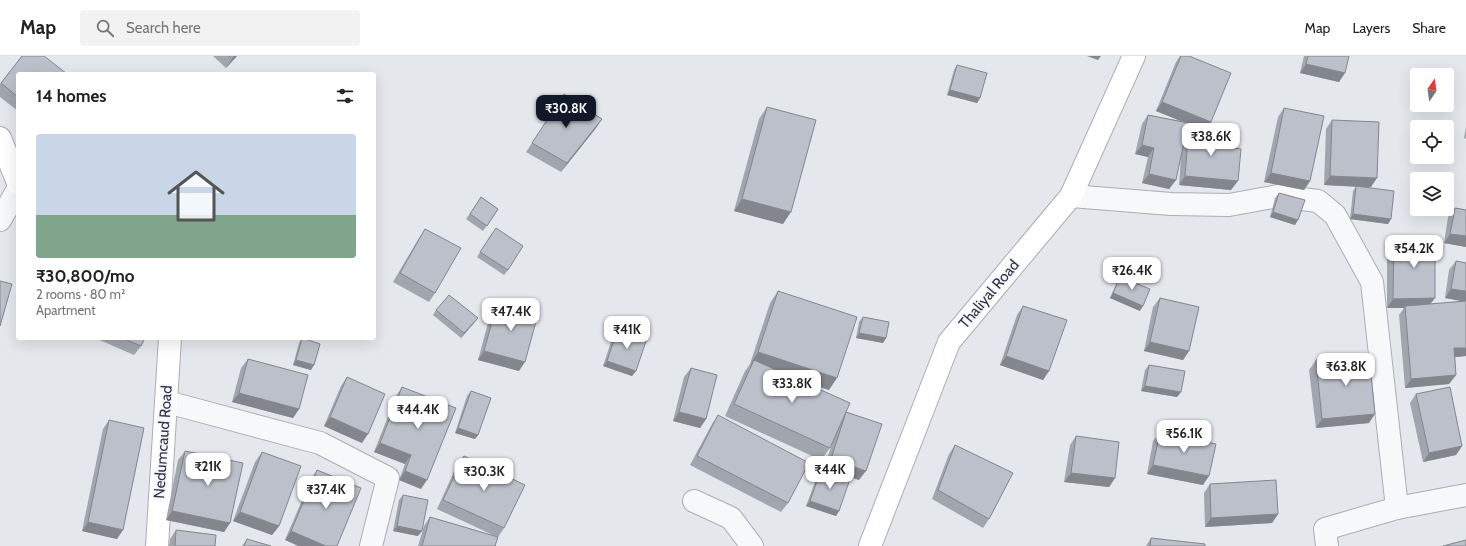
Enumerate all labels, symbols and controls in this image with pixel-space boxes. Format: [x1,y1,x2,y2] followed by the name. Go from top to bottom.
[80,10,360,46] search box
[20,16,56,39] text: Map
[94,17,116,39] icon: search
[126,19,201,37] text: Search here
[1305,19,1330,37] text: Map
[1352,19,1390,37] text: Layers
[1412,19,1446,37] text: Share
[1410,68,1454,112] north arrow
[1410,68,1454,216] map controls
[334,85,356,107] icon: filters
[36,86,106,106] text: 14 homes
[533,95,599,129] pin: ₹30.8K
[545,100,587,116] text: ₹30.8K
[1410,120,1454,164] button: locate
[1178,123,1244,157] pin: ₹38.6K
[1191,128,1231,144] text: ₹38.6K
[160,160,232,232] icon: home
[1410,172,1454,216] button: layers
[1381,235,1447,269] pin: ₹54.2K
[1394,240,1434,256] text: ₹54.2K
[955,256,1023,332] street label: Thaliyal Road
[1099,257,1165,291] pin: ₹26.4K
[1112,262,1152,278] text: ₹26.4K
[36,266,134,286] text: ₹30,800/mo
[36,286,125,302] text: 2 rooms · 80 m²
[478,298,544,332] pin: ₹47.4K
[36,302,96,318] text: Apartment
[491,303,531,319] text: ₹47.4K
[603,316,651,350] pin: ₹41K
[613,321,641,337] text: ₹41K
[1313,353,1379,387] pin: ₹63.8K
[1326,358,1366,374] text: ₹63.8K
[759,370,825,404] pin: ₹33.8K
[772,375,812,391] text: ₹33.8K
[150,385,176,499] street label: Nedumcaud Road
[385,396,451,430] pin: ₹44.4K
[397,401,439,417] text: ₹44.4K
[1151,420,1217,454] pin: ₹56.1K
[1166,425,1202,441] text: ₹56.1K
[184,453,232,487] pin: ₹21K
[806,456,854,490] pin: ₹44K
[195,458,221,474] text: ₹21K
[451,458,517,492] pin: ₹30.3K
[814,461,846,477] text: ₹44K
[463,463,505,479] text: ₹30.3K
[293,476,359,510] pin: ₹37.4K
[306,481,346,497] text: ₹37.4K

